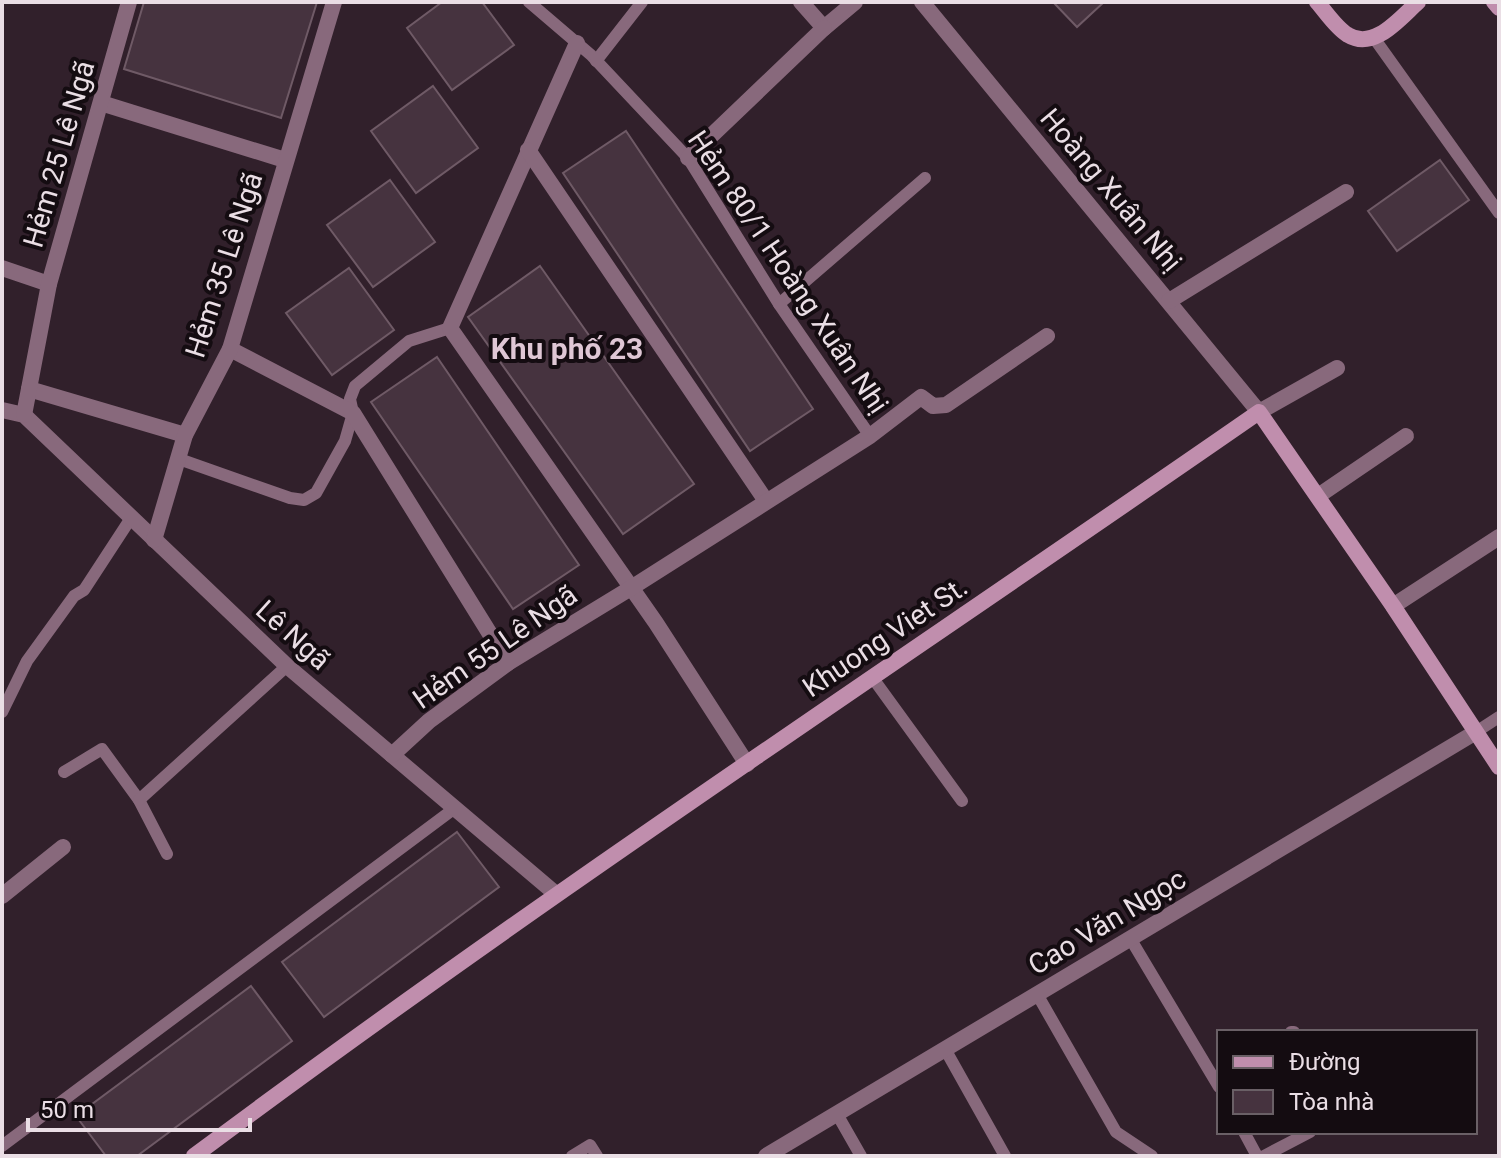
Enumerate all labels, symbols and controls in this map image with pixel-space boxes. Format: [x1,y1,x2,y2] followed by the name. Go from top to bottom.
[17,57,101,251] street label: Hẻm 25 Lê Ngã
[1033,102,1189,278] street label: Hoàng Xuân Nhị
[681,124,895,420] street label: Hẻm 80/1 Hoàng Xuân Nhị
[179,168,269,362] street label: Hẻm 35 Lê Ngã
[491,331,643,366] district label: Khu phố 23
[796,570,974,704] street label: Khuong Viet St.
[407,578,583,716] street label: Hẻm 55 Lê Ngã
[249,593,337,677] street label: Lê Ngã
[1022,862,1192,982] street label: Cao Văn Ngọc
[1217,1030,1477,1134] legend
[1289,1048,1360,1076] text: Đường
[28,1082,250,1132] scale bar
[1289,1088,1374,1116] text: Tòa nhà
[40,1096,94,1124] text: 50 m

